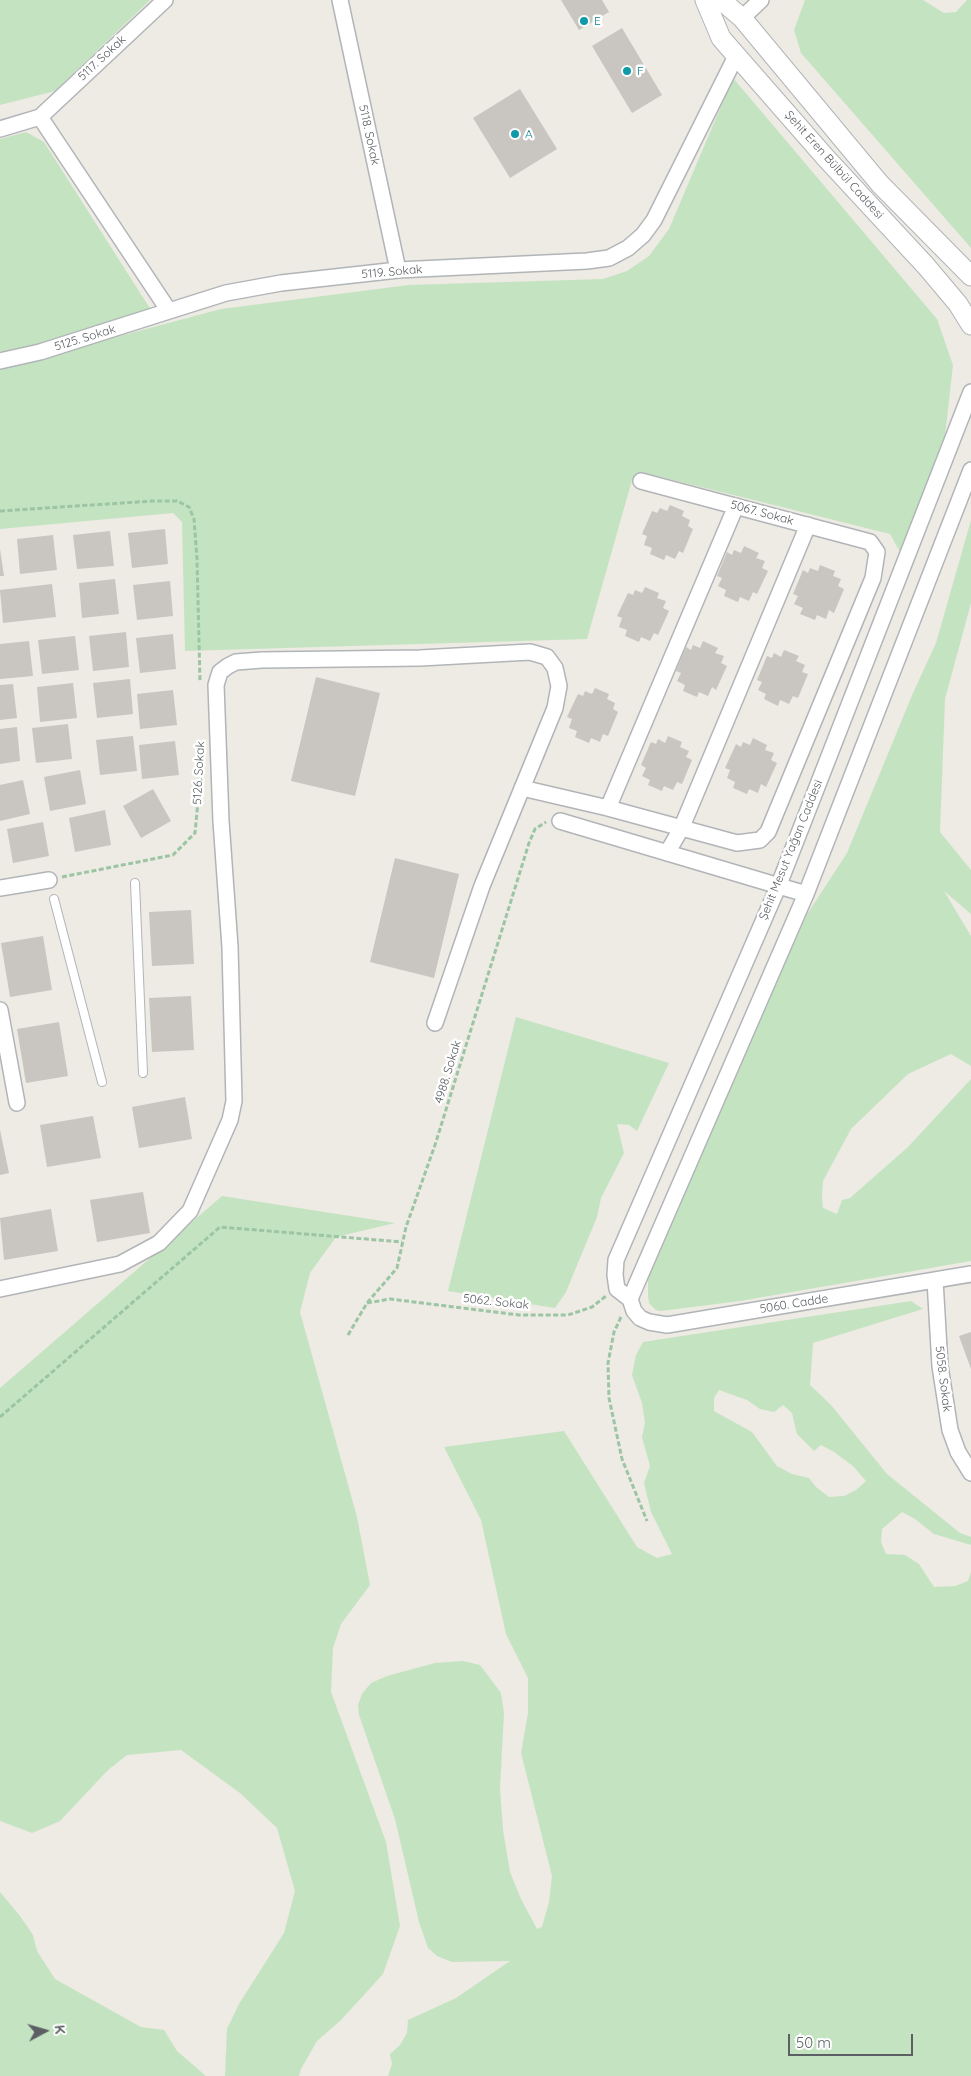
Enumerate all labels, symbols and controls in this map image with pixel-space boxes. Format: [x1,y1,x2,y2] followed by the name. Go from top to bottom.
[594,14,601,28] place label: E
[578,15,590,27] marker: E
[75,32,129,84] street label: 5117. Sokak
[637,64,644,78] place label: F
[621,65,633,77] marker: F
[356,103,382,167] street label: 5118. Sokak
[782,108,886,222] street label: Şehit Eren Bülbül Caddesi
[525,127,533,141] place label: A
[509,128,521,140] marker: A
[361,262,423,282] street label: 5119. Sokak
[53,322,117,354] street label: 5125. Sokak
[729,498,795,528] street label: 5067. Sokak
[190,741,208,805] street label: 5126. Sokak
[756,778,826,922] street label: Şehit Mesut Yağan Caddesi
[432,1039,464,1105] street label: 4988. Sokak
[462,1291,530,1313] street label: 5062. Sokak
[759,1291,829,1317] street label: 5060. Cadde
[932,1345,954,1413] street label: 5058. Sokak
[20,2006,70,2056] north arrow
[50,2024,69,2035] text: K
[791,2024,916,2056] scale bar
[796,2033,831,2052] text: 50 m

